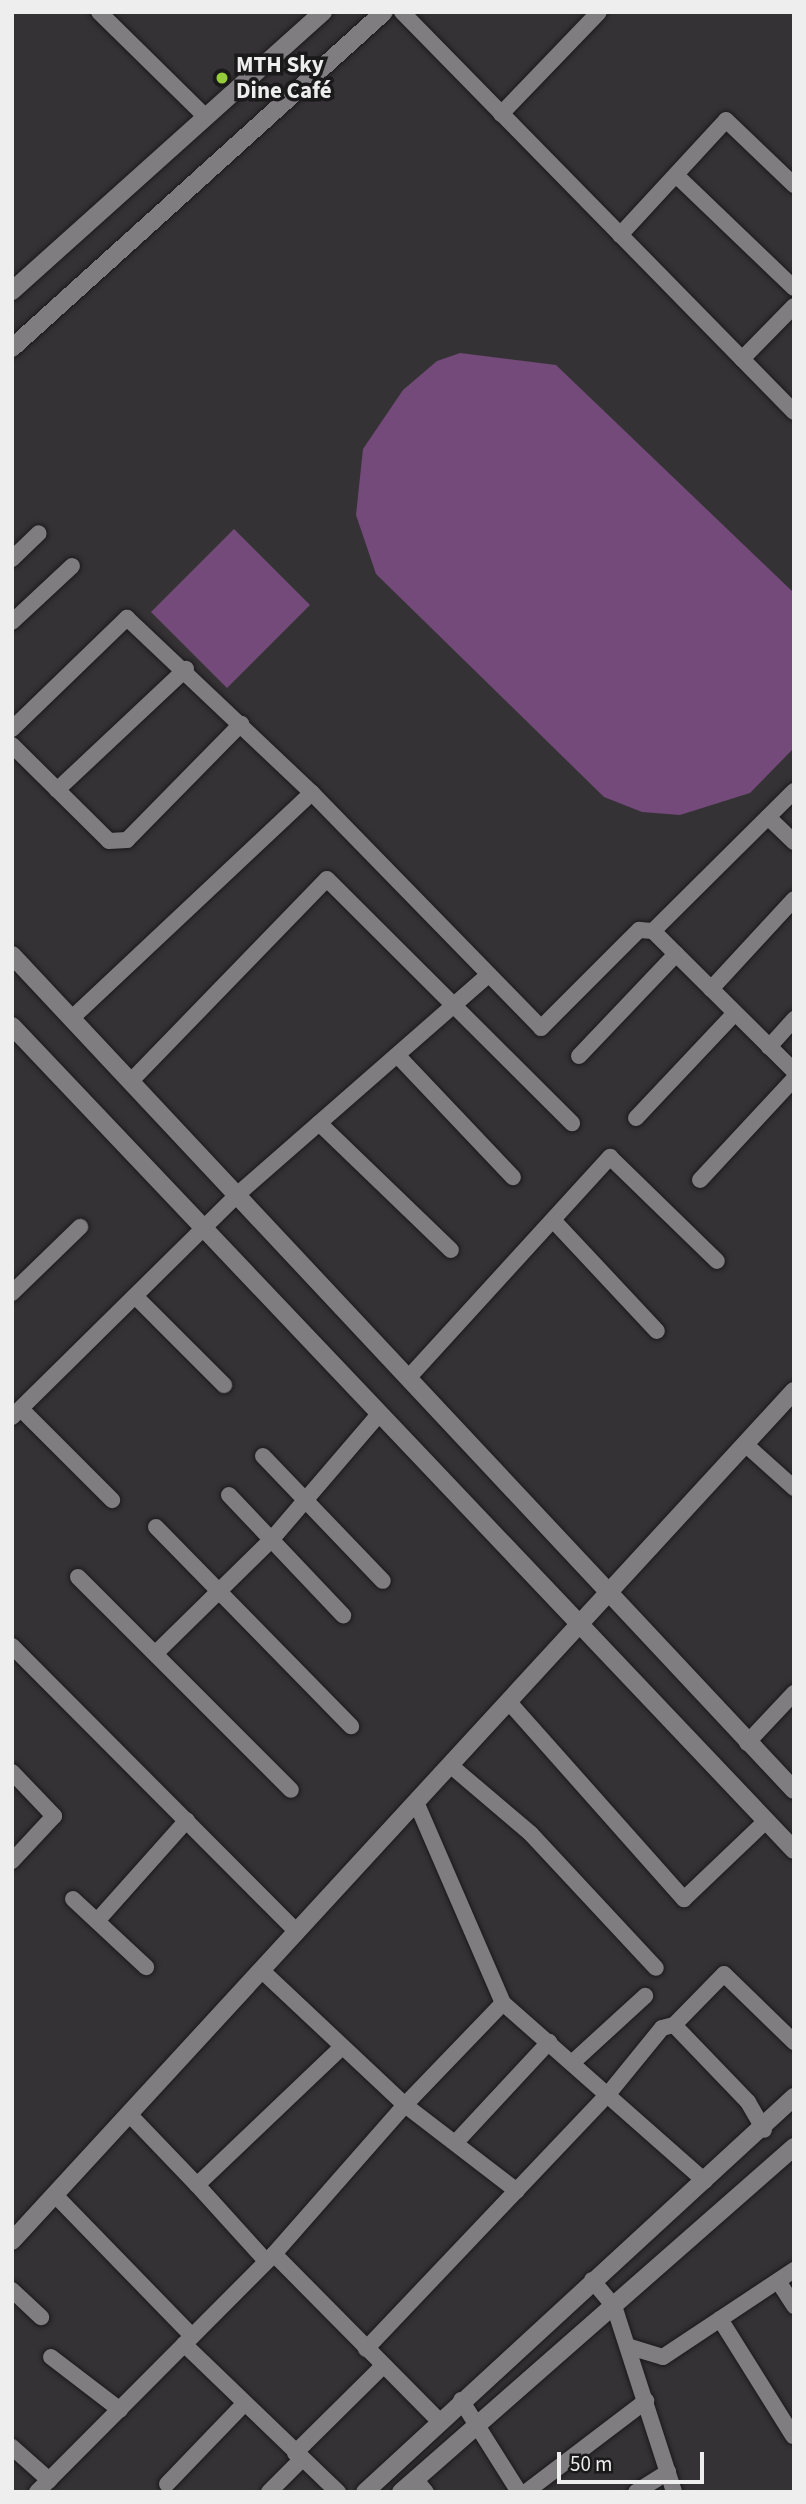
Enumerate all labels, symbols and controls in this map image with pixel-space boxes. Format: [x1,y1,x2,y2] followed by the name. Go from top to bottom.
[236,51,332,105] place label: MTH Sky Dine Café
[214,70,230,86] marker: MTH Sky Dine Café
[561,2438,708,2482] scale bar
[570,2449,612,2479] text: 50 m

